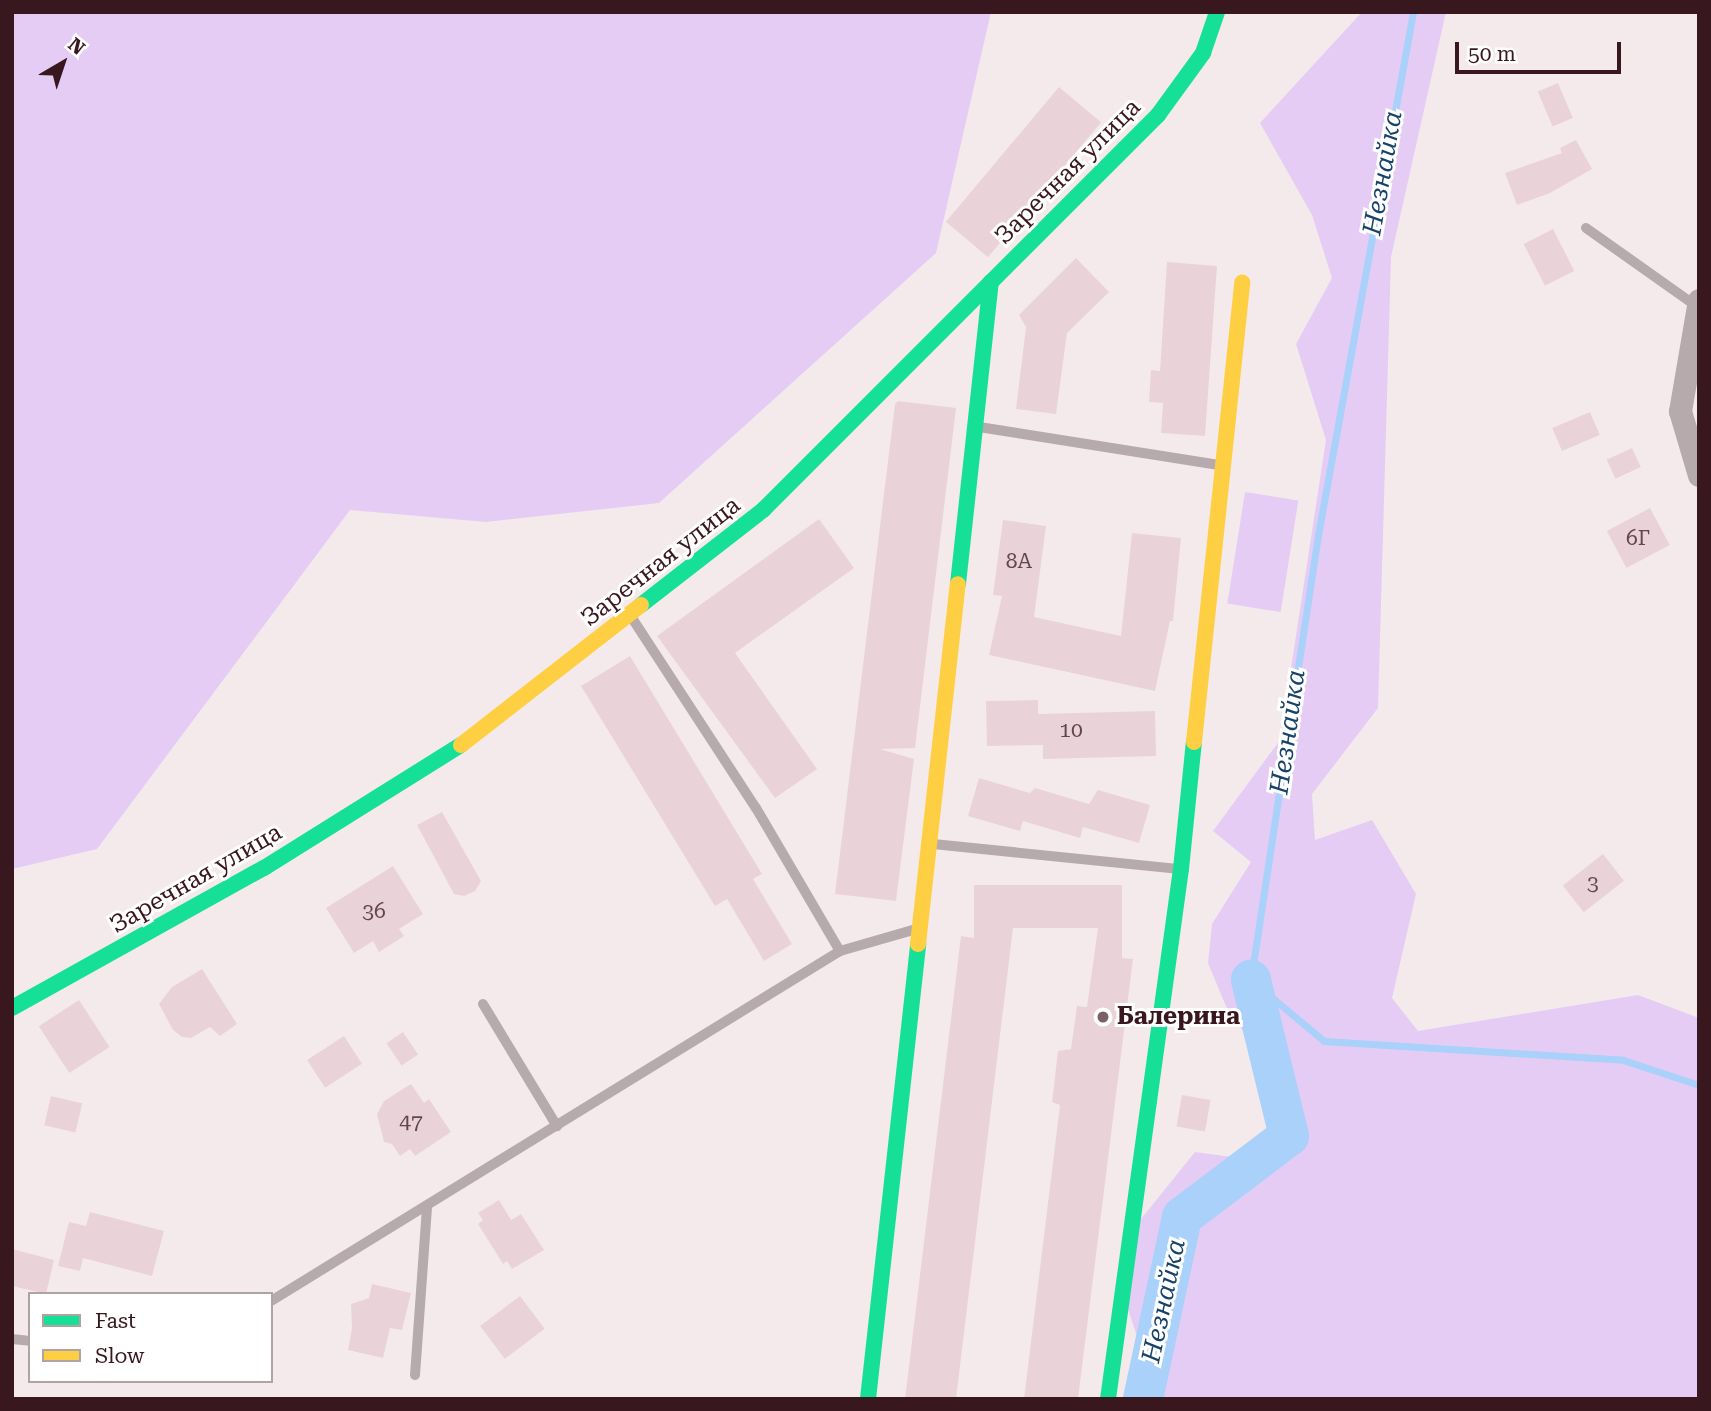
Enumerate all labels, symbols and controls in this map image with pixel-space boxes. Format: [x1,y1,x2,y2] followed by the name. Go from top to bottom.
[28,28,98,98] north arrow
[1459,28,1625,72] scale bar
[64,33,89,60] text: N
[1468,42,1516,66] text: 50 m
[989,93,1147,251] street label: Заречная улица
[1357,108,1409,238] water label: Незнайка
[576,491,746,633] street label: Заречная улица
[1626,525,1650,551] house number: 6Г
[1006,548,1032,574] house number: 8А
[1264,668,1312,796] water label: Незнайка
[1059,717,1083,743] house number: 10
[105,818,287,940] street label: Заречная улица
[1587,870,1599,896] house number: 3
[362,898,386,924] house number: 36
[1117,1003,1240,1031] place label: Балерина
[1095,1009,1111,1025] marker: Балерина
[399,1109,423,1135] house number: 47
[1136,1236,1192,1366] water label: Незнайка
[28,1292,273,1383] legend
[95,1309,136,1333] text: Fast
[95,1344,144,1368] text: Slow

